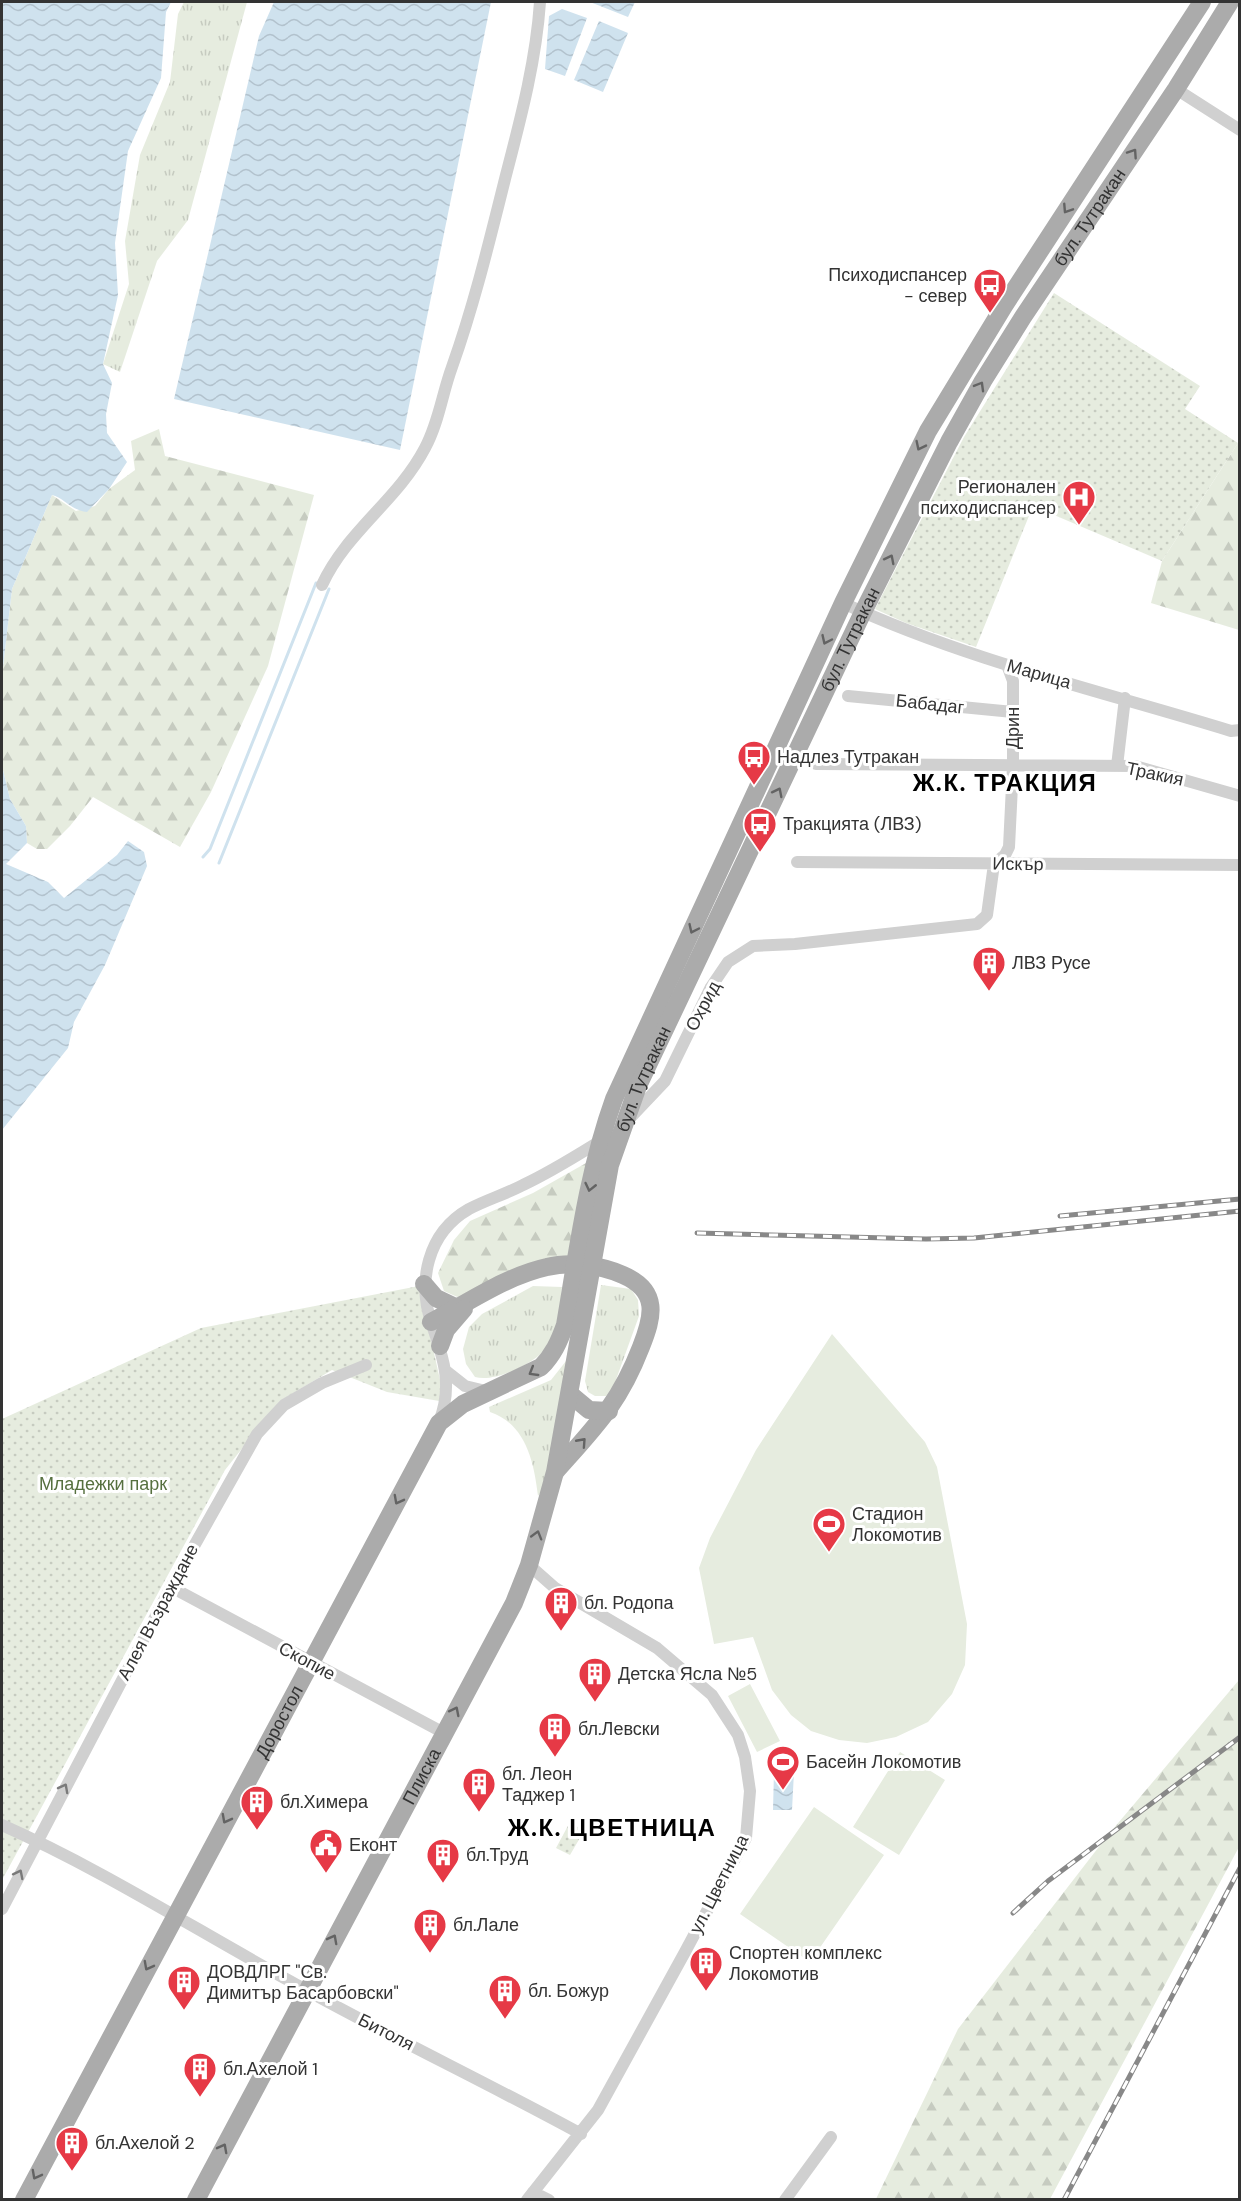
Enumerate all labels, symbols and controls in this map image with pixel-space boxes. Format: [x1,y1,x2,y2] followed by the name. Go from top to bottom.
[1126,149,1137,160] one-way arrow
[1048,164,1131,271] street label: бул. Тутракан
[1063,203,1075,213] one-way arrow
[828,263,967,308] place label: Психодиспансер - север
[972,267,1008,314] bus stop icon: Психодиспансер - север
[973,382,984,392] one-way arrow
[916,440,928,451] one-way arrow
[921,475,1056,520] place label: Регионален психодиспансер
[1061,479,1097,526] hospital icon: Регионален психодиспансер
[883,555,894,565] one-way arrow
[815,583,886,695] street label: бул. Тутракан
[821,634,833,645] one-way arrow
[1004,653,1075,695] street label: Марица
[895,688,966,720] street label: Бабадаг
[1001,707,1025,749] street label: Дрин
[736,739,772,786] bus stop icon: Надлез Тутракан
[777,745,919,769] place label: Надлез Тутракан
[1124,756,1186,792] street label: Тракия
[912,767,1097,798] district label: Ж.К. ТРАКЦИЯ
[771,787,783,798] one-way arrow
[742,806,778,853] bus stop icon: Тракцията (ЛВЗ)
[783,812,921,836] place label: Тракцията (ЛВЗ)
[992,852,1044,876] street label: Искър
[688,922,700,933] one-way arrow
[971,945,1007,992] building icon: ЛВЗ Русе
[1012,951,1091,975] place label: ЛВЗ Русе
[680,976,726,1035] street label: Охрид
[611,1022,677,1135] street label: бул. Тутракан
[584,1182,597,1192] one-way arrow
[529,1364,539,1376] one-way arrow
[575,1438,586,1449] one-way arrow
[39,1472,167,1496] park label: Младежки парк
[394,1493,405,1504] one-way arrow
[852,1502,942,1547] place label: Стадион Локомотив
[811,1506,847,1553] sports icon: Стадион Локомотив
[530,1530,542,1541] one-way arrow
[112,1540,204,1684] street label: Алея Възраждане
[543,1585,579,1632] building icon: бл. Родопа
[584,1591,674,1615] place label: бл. Родопа
[274,1636,340,1686] street label: Скопие
[577,1656,613,1703] building icon: Детска Ясла №5
[618,1662,757,1686] place label: Детска Ясла №5
[250,1681,309,1763] street label: Доростол
[448,1707,460,1718] one-way arrow
[537,1711,573,1758] building icon: бл.Левски
[578,1717,660,1741] place label: бл.Левски
[397,1743,447,1809] street label: Плиска
[765,1744,801,1791] sports icon: Басейн Локомотив
[806,1750,961,1774] place label: Басейн Локомотив
[502,1762,575,1807] place label: бл. Леон Таджер 1
[461,1766,497,1813] building icon: бл. Леон Таджер 1
[57,1784,68,1794] one-way arrow
[239,1784,275,1831] building icon: бл.Химера
[280,1790,369,1814] place label: бл.Химера
[507,1812,716,1843] district label: Ж.К. ЦВЕТНИЦА
[222,1813,233,1824] one-way arrow
[308,1827,344,1874] public building icon: Еконт
[684,1830,755,1938] street label: ул. Цветница
[349,1833,397,1857] place label: Еконт
[425,1837,461,1884] building icon: бл.Труд
[466,1843,529,1867] place label: бл.Труд
[12,1870,23,1881] one-way arrow
[412,1907,448,1954] building icon: бл.Лале
[453,1913,519,1937] place label: бл.Лале
[326,1934,337,1945] one-way arrow
[729,1941,882,1986] place label: Спортен комплекс Локомотив
[688,1945,724,1992] building icon: Спортен комплекс Локомотив
[144,1959,155,1970] one-way arrow
[207,1960,399,2005] place label: ДОВДЛРГ "Св. Димитър Басарбовски"
[166,1964,202,2011] building icon: ДОВДЛРГ "Св. Димитър Басарбовски"
[487,1973,523,2020] building icon: бл. Божур
[528,1979,609,2003] place label: бл. Божур
[354,2008,418,2056] street label: Битоля
[182,2051,218,2098] building icon: бл.Ахелой 1
[223,2057,318,2081] place label: бл.Ахелой 1
[54,2125,90,2172] building icon: бл.Ахелой 2
[95,2131,195,2155] place label: бл.Ахелой 2
[216,2143,228,2154] one-way arrow
[32,2169,44,2180] one-way arrow

